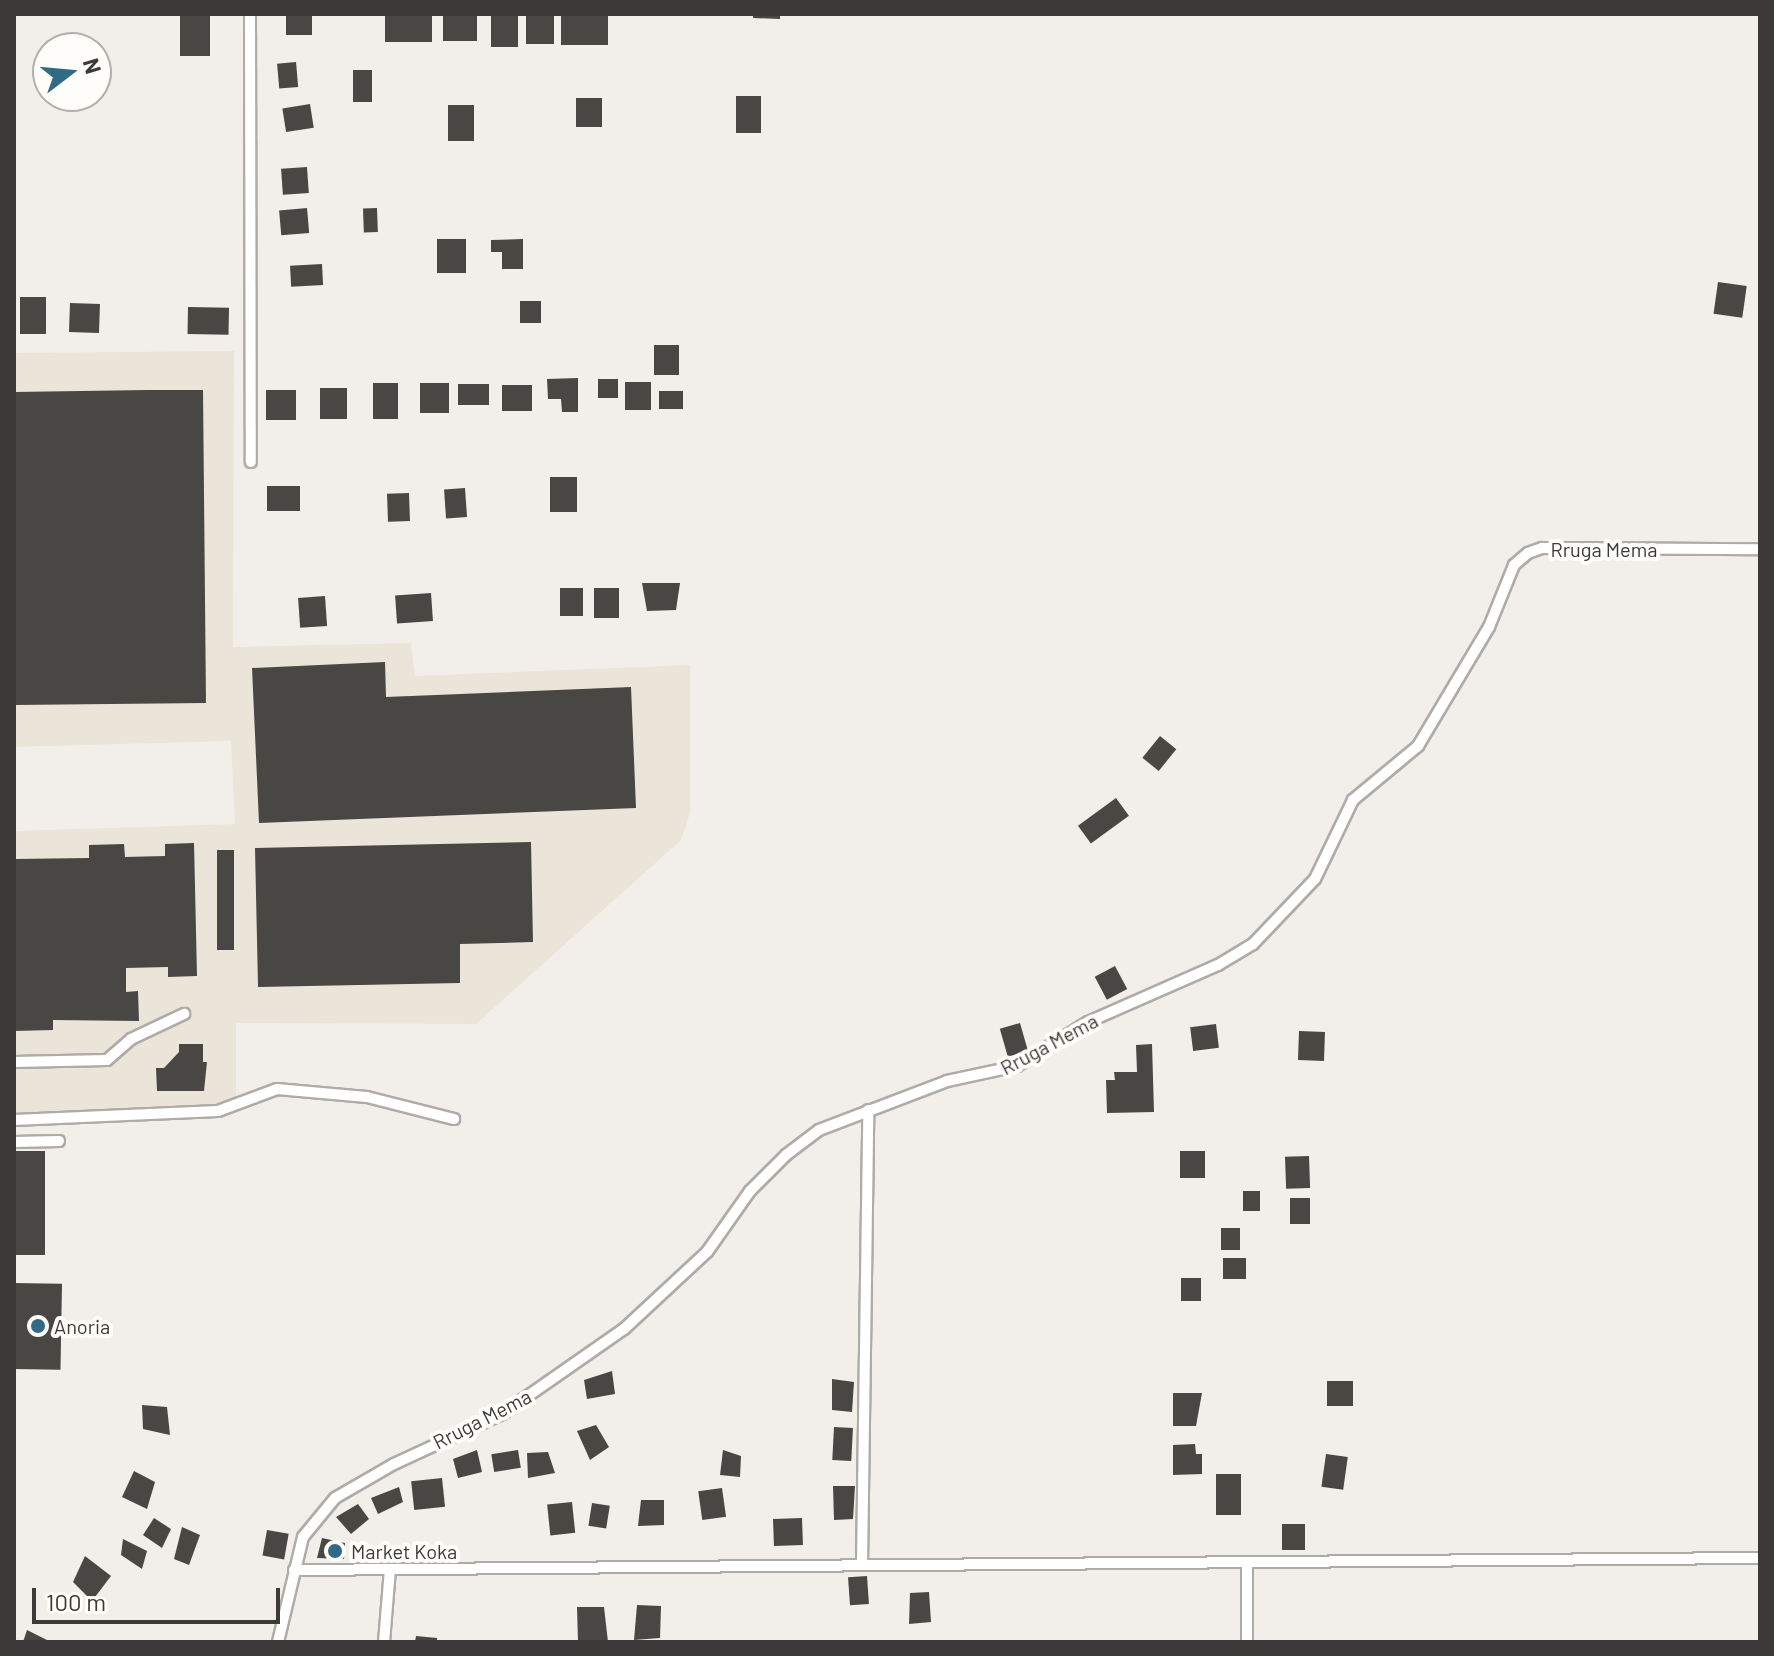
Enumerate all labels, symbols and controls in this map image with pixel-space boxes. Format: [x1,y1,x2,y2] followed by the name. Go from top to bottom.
[32,32,112,112] north arrow
[79,55,108,77] text: N
[1551,537,1657,561] street label: Rruga Mema
[996,1008,1102,1080] street label: Rruga Mema
[54,1314,110,1338] place label: Anoria
[29,1317,47,1335] marker: Anoria
[429,1384,535,1454] street label: Rruga Mema
[351,1539,457,1563] place label: Market Koka
[326,1542,344,1560] marker: Market Koka
[36,1572,284,1622] scale bar
[46,1587,106,1616] text: 100 m

